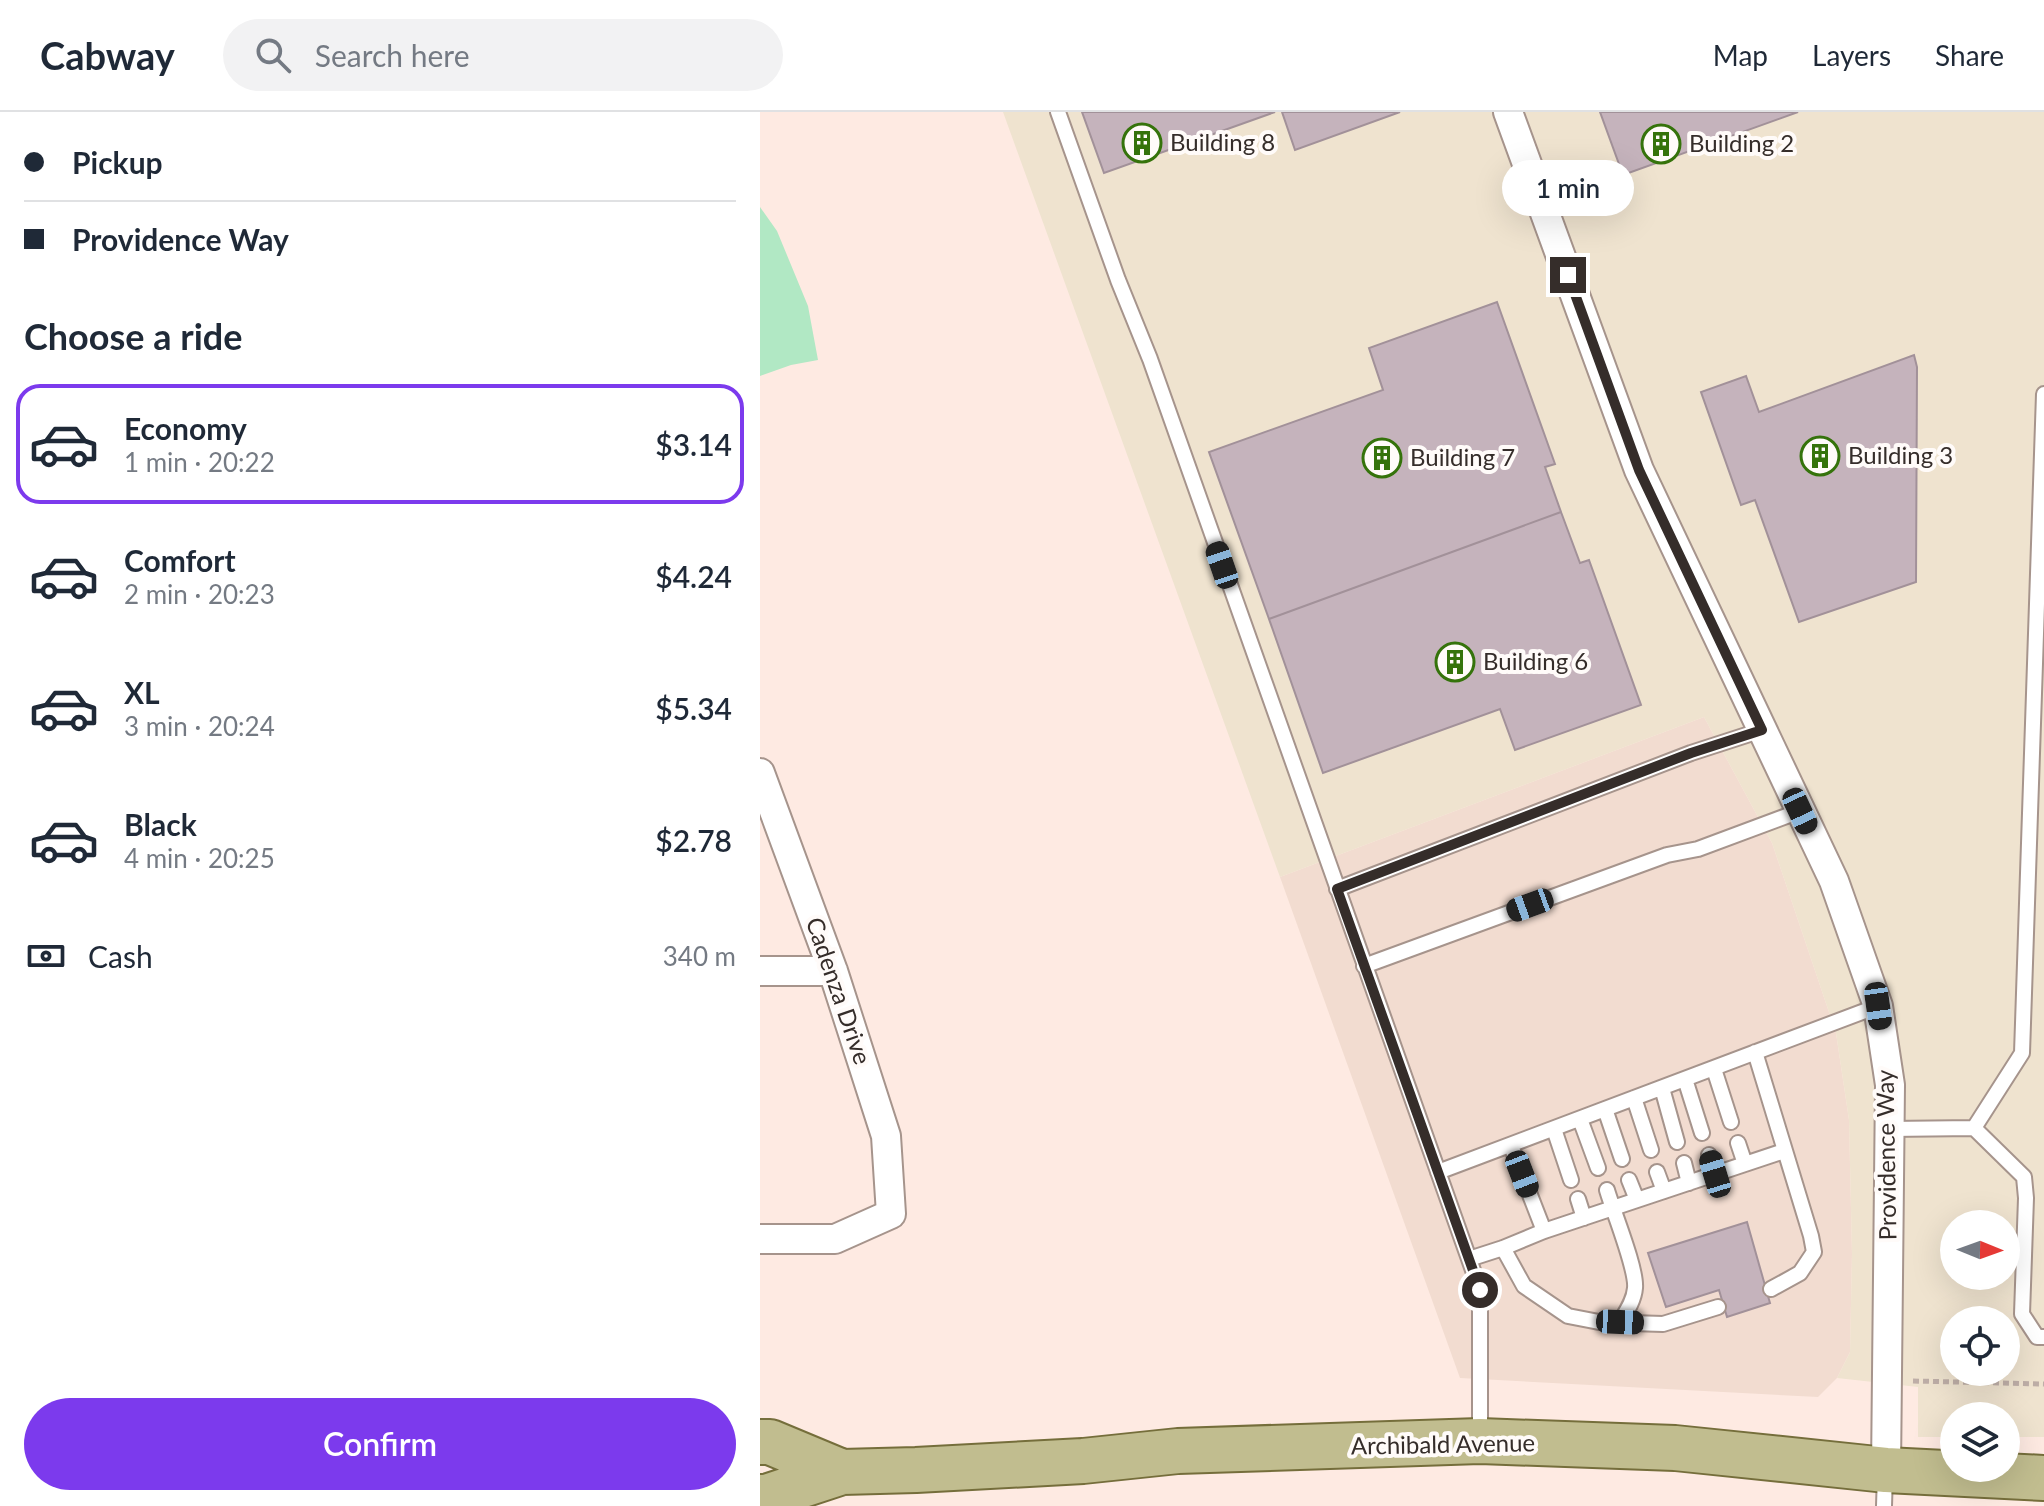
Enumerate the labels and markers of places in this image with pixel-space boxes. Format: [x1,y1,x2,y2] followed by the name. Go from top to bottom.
[1121,122,1163,164] building icon: Building 8
[1640,123,1682,165] building icon: Building 2
[1170,127,1275,156] place label: Building 8
[1689,128,1794,157] place label: Building 2
[1799,435,1841,477] building icon: Building 3
[1361,437,1403,479] building icon: Building 7
[1848,440,1953,469] place label: Building 3
[1410,442,1515,471] place label: Building 7
[1434,641,1476,683] building icon: Building 6
[1483,646,1588,675] place label: Building 6

